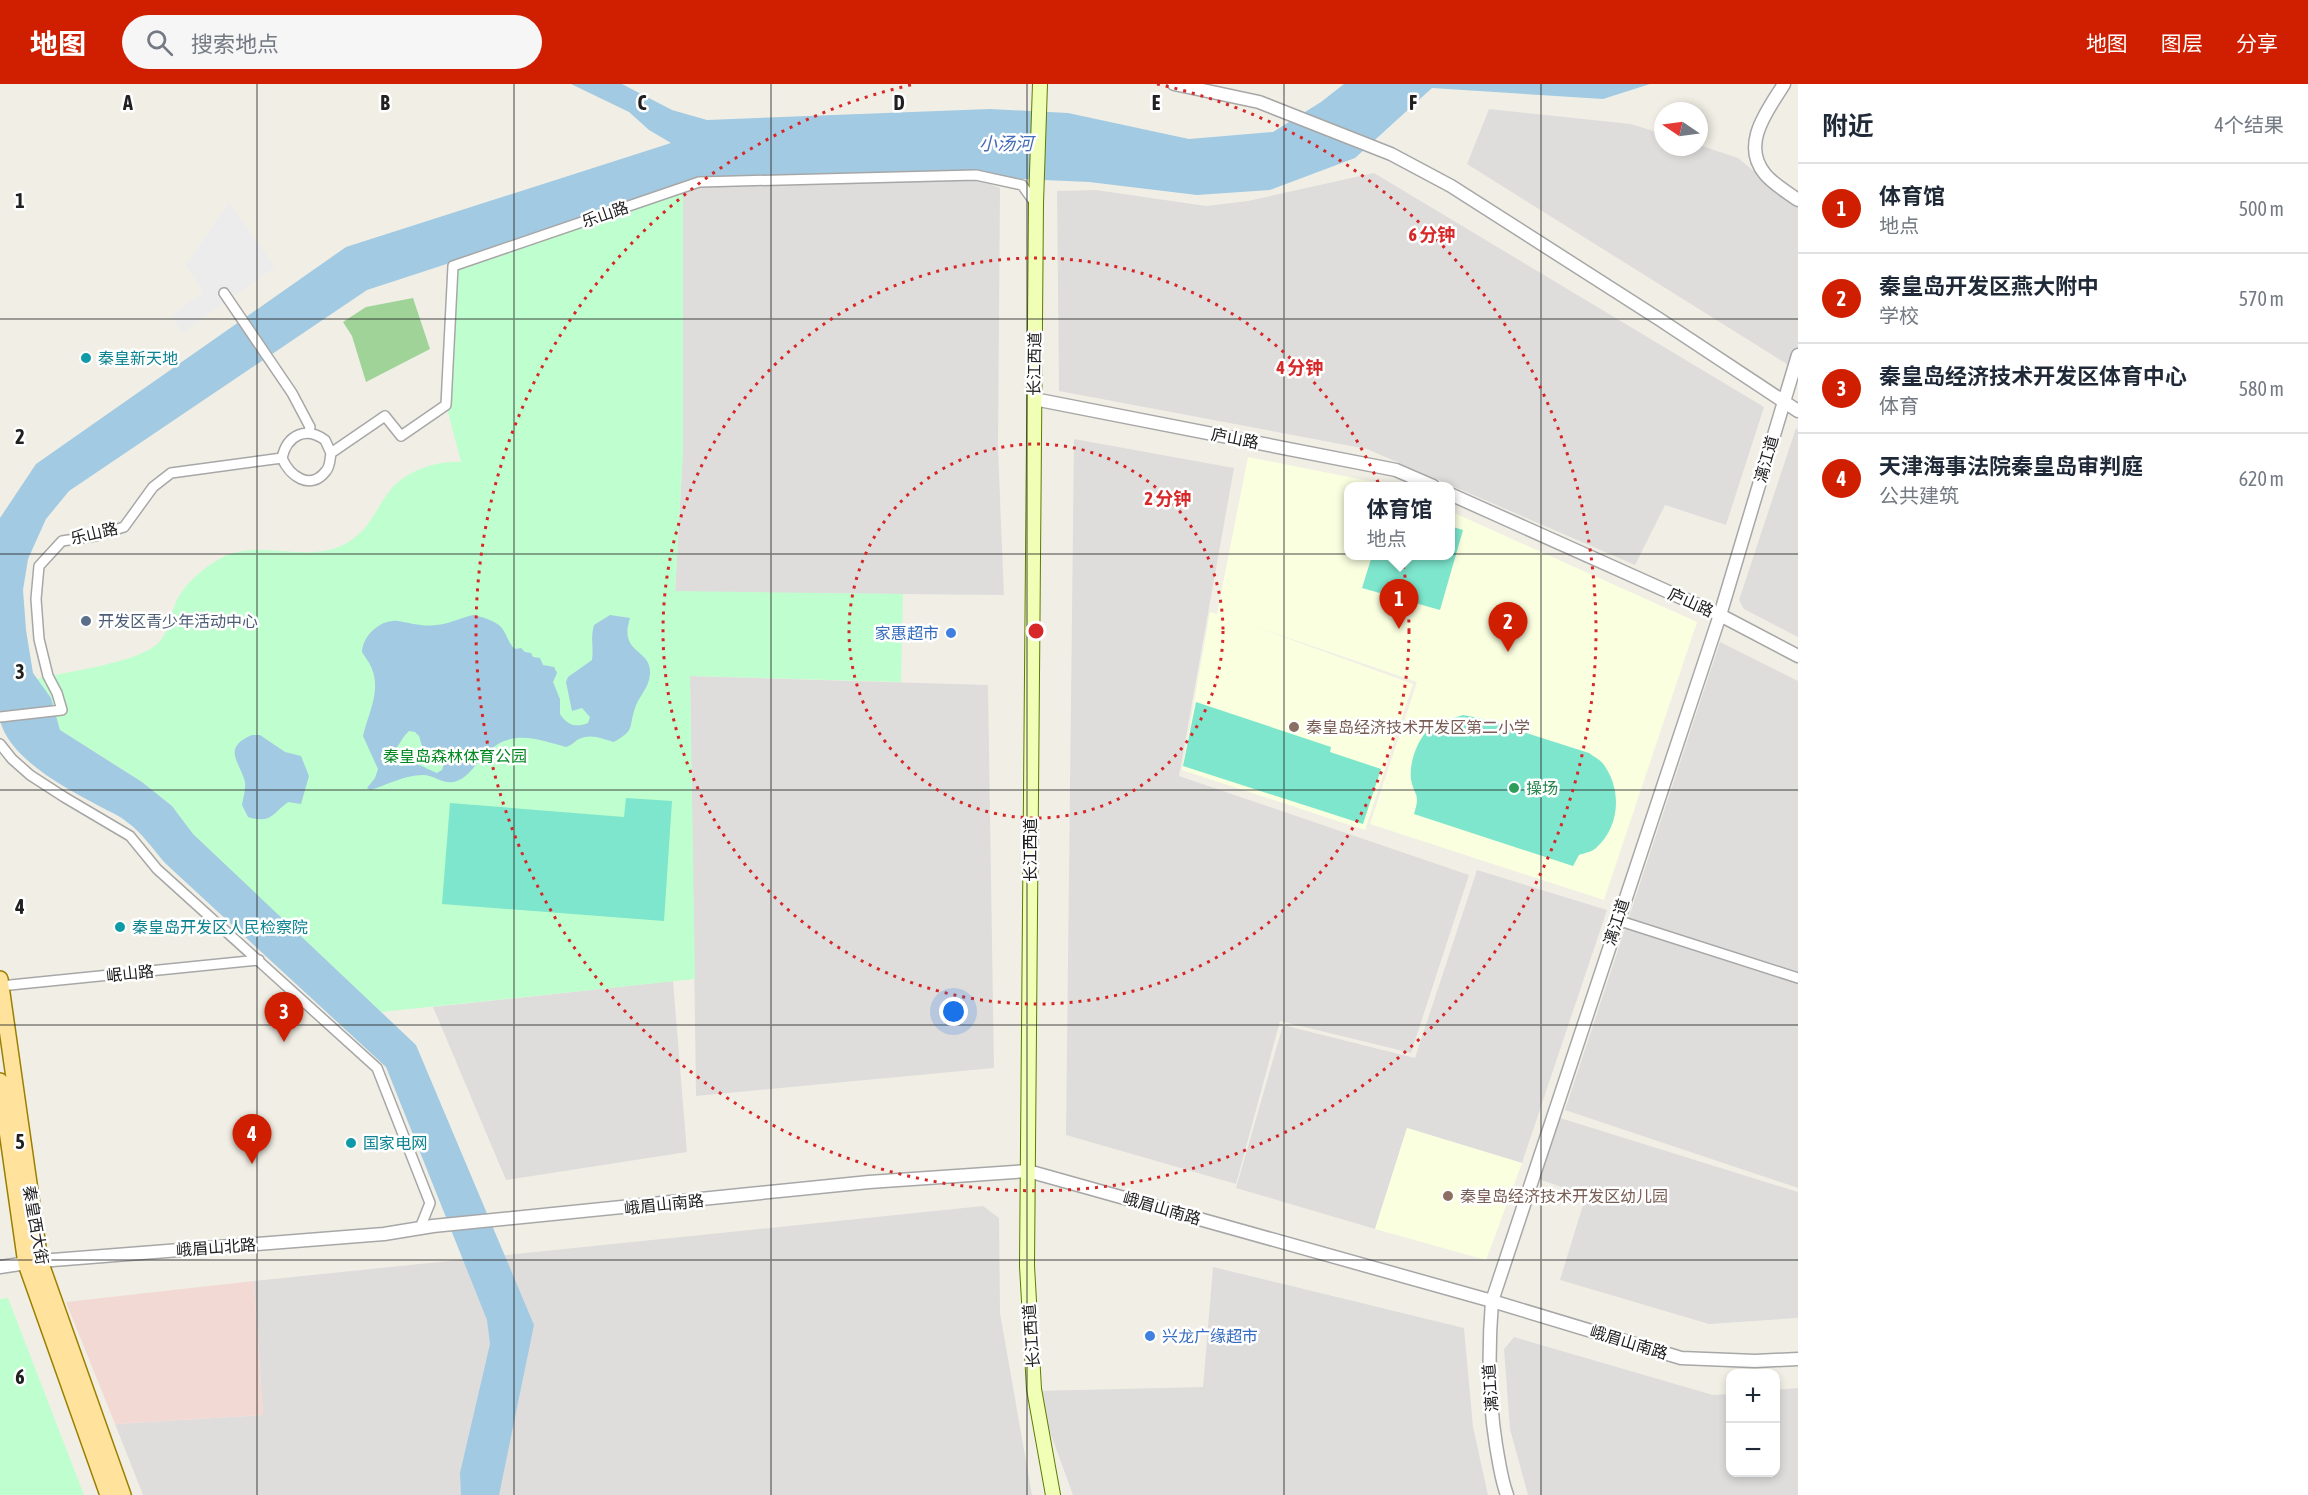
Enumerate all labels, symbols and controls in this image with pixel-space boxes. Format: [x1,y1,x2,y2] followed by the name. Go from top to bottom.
[122,15,542,69] search box
[143,26,176,59] icon: search
[30,28,86,60] text: 地图
[191,31,279,57] text: 搜索地点
[2086,31,2128,55] text: 地图
[2161,31,2203,55] text: 图层
[2236,31,2278,55] text: 分享
[122,91,133,114] text: A
[380,91,390,114] text: B
[638,91,647,114] text: C
[893,91,905,114] text: D
[1152,91,1161,114] text: E
[1409,91,1417,114] text: F
[1654,102,1708,156] north arrow
[1822,111,1874,141] text: 附近
[2215,113,2284,136] text: 4个结果
[979,133,1036,154] water label: 小汤河
[1879,183,1945,209] text: 体育馆
[15,189,25,212] text: 1
[1837,197,1846,220] text: 1
[2239,197,2284,220] text: 500 m
[579,198,631,230] street label: 乐山路
[1879,214,1919,237] text: 地点
[1409,224,1455,245] text: 6 分钟
[1879,273,2099,299] text: 秦皇岛开发区燕大附中
[1837,287,1846,310] text: 2
[2239,287,2284,310] text: 570 m
[1879,304,1919,327] text: 学校
[1024,332,1044,396] street label: 长江西道
[98,349,178,367] place label: 秦皇新天地
[79,351,93,365] marker: 秦皇新天地
[1276,357,1323,378] text: 4 分钟
[1879,363,2187,389] text: 秦皇岛经济技术开发区体育中心
[1837,377,1846,400] text: 3
[2239,377,2284,400] text: 580 m
[1879,394,1919,417] text: 体育
[15,425,25,448] text: 2
[1210,425,1260,451] street label: 庐山路
[1751,433,1781,485] street label: 漓江道
[1879,453,2143,479] text: 天津海事法院秦皇岛审判庭
[1837,467,1846,490] text: 4
[2239,467,2284,490] text: 620 m
[1344,482,1455,560] popup
[1879,484,1959,507] text: 公共建筑
[1145,488,1191,509] text: 2 分钟
[1366,496,1433,522] text: 体育馆
[69,519,119,547] street label: 乐山路
[1366,527,1406,550] text: 地点
[1380,580,1418,629] pin: 1
[1665,584,1717,620] street label: 庐山路
[1488,602,1528,652] pin: 2
[98,612,258,630] place label: 开发区青少年活动中心
[79,614,93,628] marker: 开发区青少年活动中心
[1026,621,1046,641] centre of rings
[875,624,939,642] place label: 家惠超市
[944,626,958,640] marker: 家惠超市
[15,660,25,683] text: 3
[1306,718,1530,736] place label: 秦皇岛经济技术开发区第二小学
[1287,720,1301,734] marker: 秦皇岛经济技术开发区第二小学
[383,747,527,765] park label: 秦皇岛森林体育公园
[1526,779,1558,797] place label: 操场
[1507,781,1521,795] marker: 操场
[1021,818,1039,882] street label: 长江西道
[14,895,25,918] text: 4
[1600,896,1632,948] street label: 漓江道
[132,918,308,936] place label: 秦皇岛开发区人民检察院
[113,920,127,934] marker: 秦皇岛开发区人民检察院
[105,962,155,984] street label: 岷山路
[264,992,304,1042] pin: 3
[939,997,968,1026] your location
[232,1114,272,1164] pin: 4
[15,1130,25,1153] text: 5
[363,1134,427,1152] place label: 国家电网
[344,1136,358,1150] marker: 国家电网
[20,1184,52,1266] street label: 秦皇西大街
[1460,1187,1668,1205] place label: 秦皇岛经济技术开发区幼儿园
[1121,1188,1203,1228] street label: 峨眉山南路
[1441,1189,1455,1203] marker: 秦皇岛经济技术开发区幼儿园
[623,1191,705,1217] street label: 峨眉山南路
[175,1235,257,1259] street label: 峨眉山北路
[1020,1303,1042,1369] street label: 长江西道
[1588,1322,1670,1362] street label: 峨眉山南路
[1162,1327,1258,1345] place label: 兴龙广缘超市
[1143,1329,1157,1343] marker: 兴龙广缘超市
[1479,1363,1501,1413] street label: 漓江道
[15,1365,25,1388] text: 6
[1726,1369,1780,1477] map controls
[1726,1369,1780,1423] button: +
[1726,1423,1780,1477] button: −

